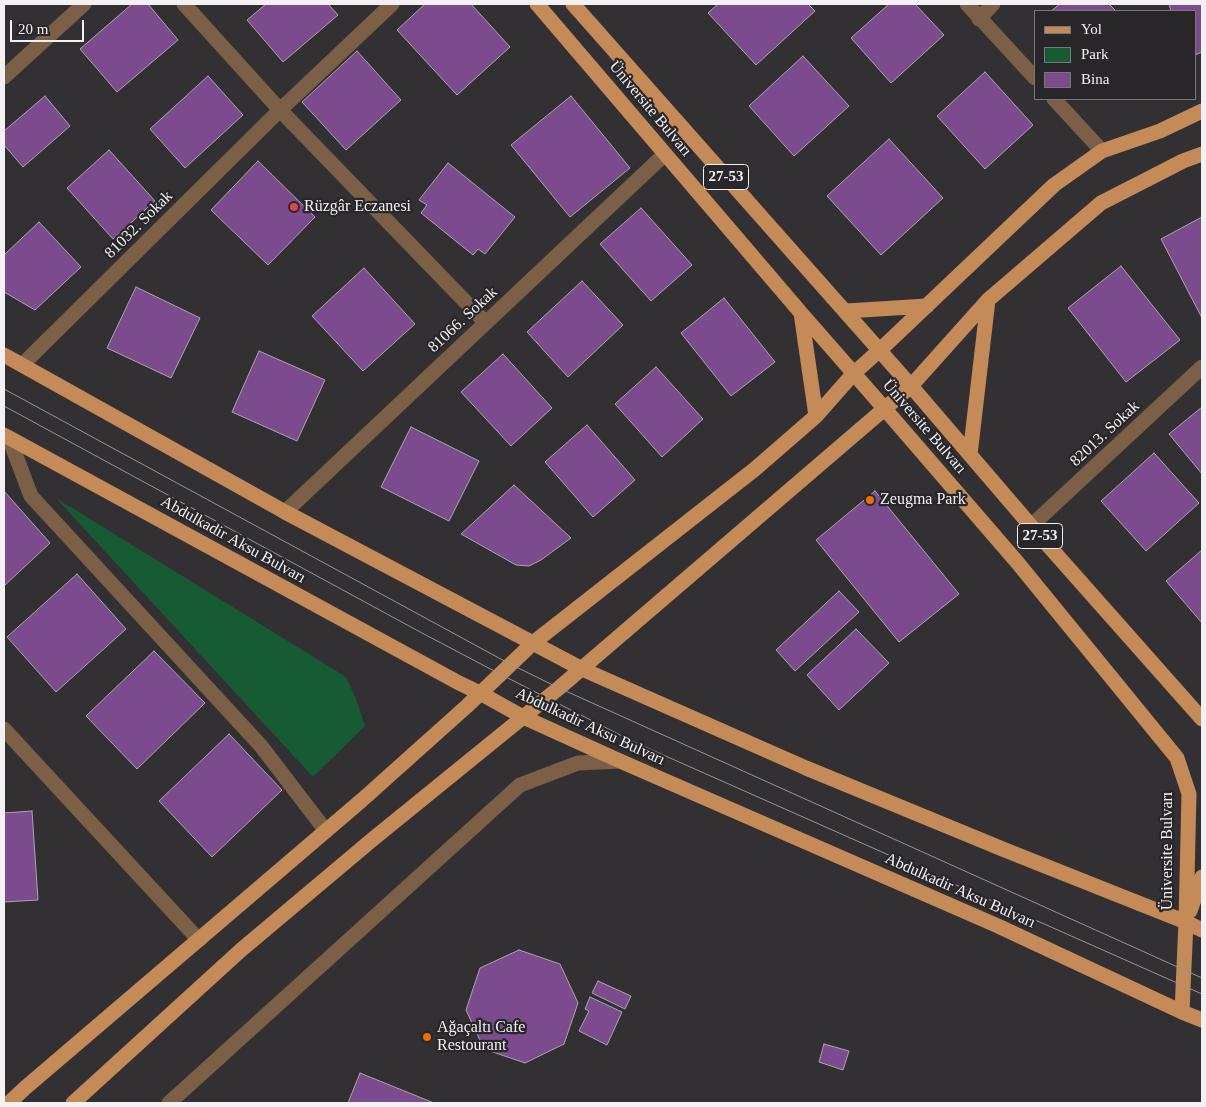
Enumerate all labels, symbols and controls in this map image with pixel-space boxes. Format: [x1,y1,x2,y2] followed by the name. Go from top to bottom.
[12,10,86,42] scale bar
[1034,10,1196,100] legend
[18,21,48,37] text: 20 m
[1081,21,1102,37] text: Yol
[1081,46,1109,62] text: Park
[605,57,695,161] street label: Üniversite Bulvarı
[1081,71,1109,87] text: Bina
[704,164,748,190] road number: 27-53
[101,187,177,263] street label: 81032. Sokak
[304,197,411,217] place label: Rüzgâr Eczanesi
[288,201,300,213] marker: Rüzgâr Eczanesi
[424,283,502,357] street label: 81066. Sokak
[878,376,970,478] street label: Üniversite Bulvarı
[1066,397,1144,471] street label: 82013. Sokak
[880,490,966,510] place label: Zeugma Park
[157,492,309,588] street label: Abdulkadir Aksu Bulvarı
[864,494,876,506] marker: Zeugma Park
[1018,524,1062,548] road number: 27-53
[512,684,668,770] street label: Abdulkadir Aksu Bulvarı
[1158,792,1178,910] street label: Üniversite Bulvarı
[882,849,1038,933] street label: Abdulkadir Aksu Bulvarı
[437,1018,525,1056] place label: Ağaçaltı Cafe Restourant
[421,1031,433,1043] marker: Ağaçaltı Cafe Restourant

